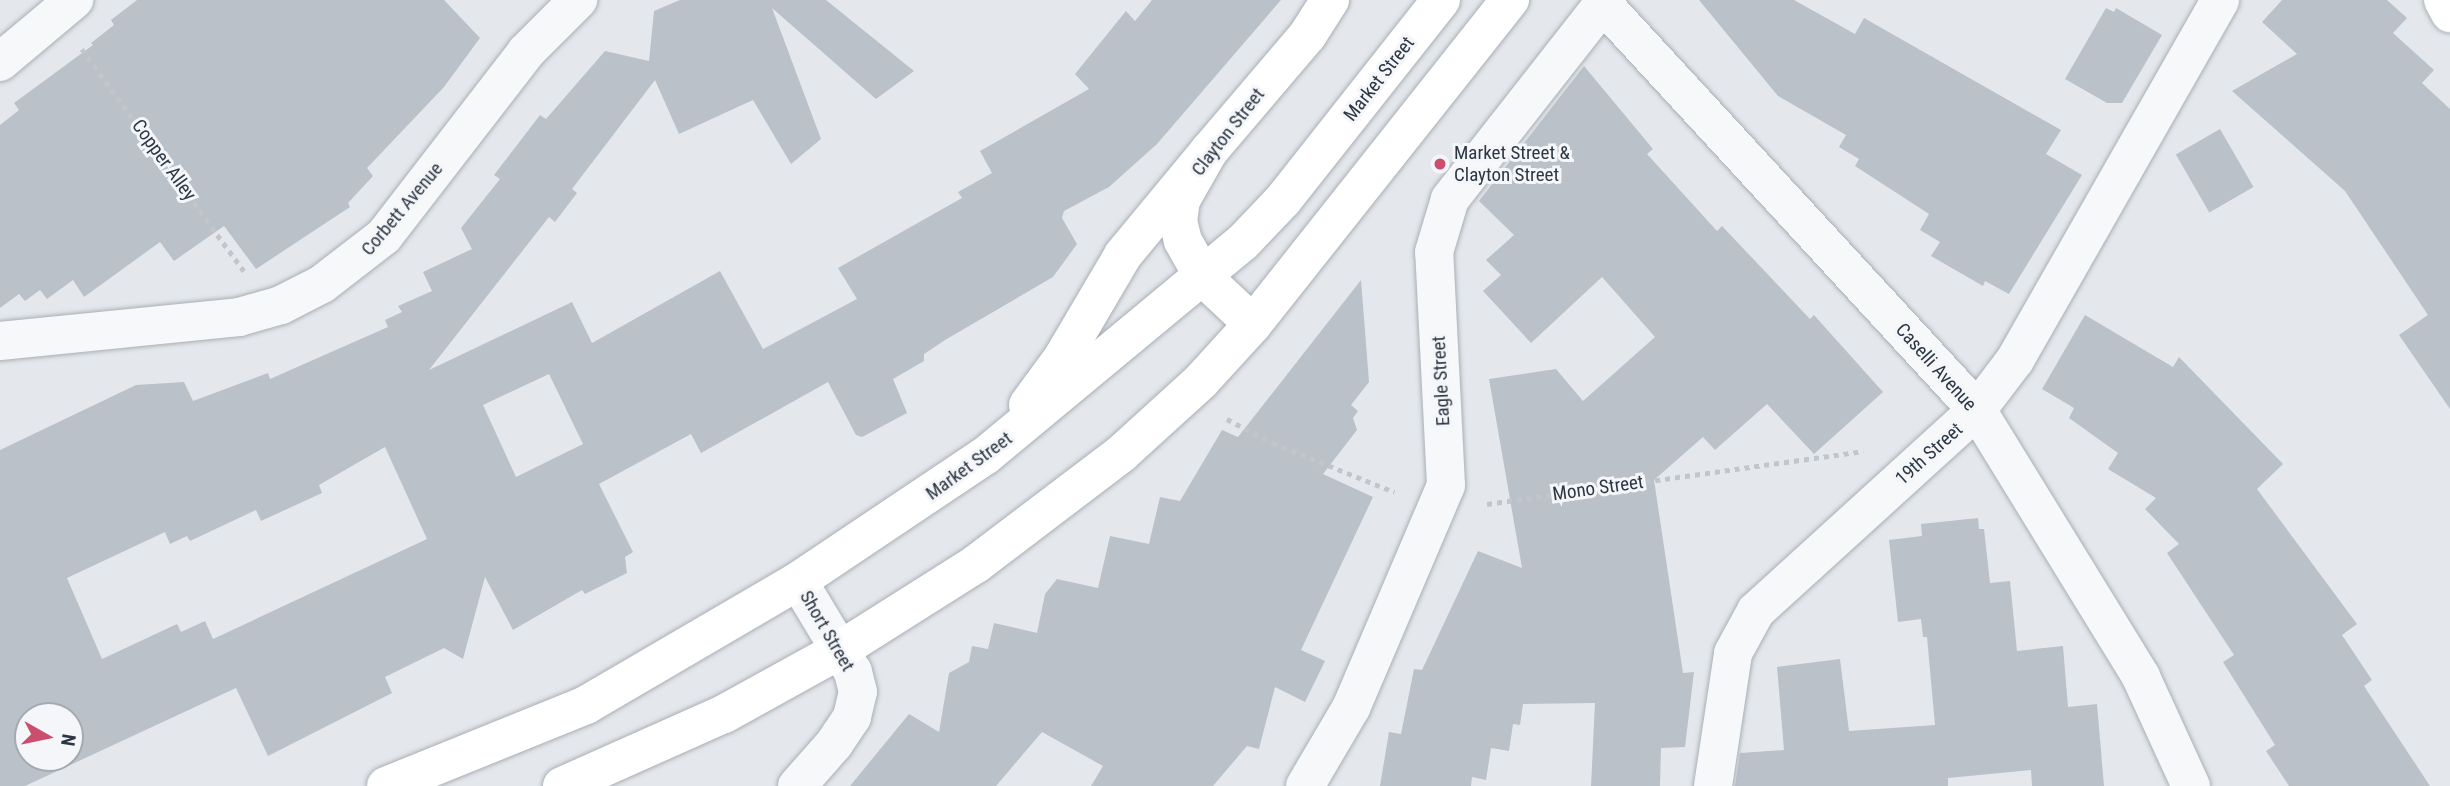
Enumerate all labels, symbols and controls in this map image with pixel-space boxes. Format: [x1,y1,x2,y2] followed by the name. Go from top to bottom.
[1339,32,1419,126] street label: Market Street
[1187,84,1269,180] street label: Clayton Street
[127,115,201,205] street label: Copper Alley
[1454,142,1570,186] place label: Market Street & Clayton Street
[1432,156,1448,172] marker: Market Street & Clayton Street
[356,158,448,260] street label: Corbett Avenue
[1891,319,1981,415] street label: Caselli Avenue
[1427,335,1455,427] street label: Eagle Street
[1891,418,1967,490] street label: 19th Street
[921,427,1017,505] street label: Market Street
[1551,470,1645,506] street label: Mono Street
[795,587,859,675] street label: Short Street
[14,702,84,772] north arrow
[56,732,81,748] text: N

